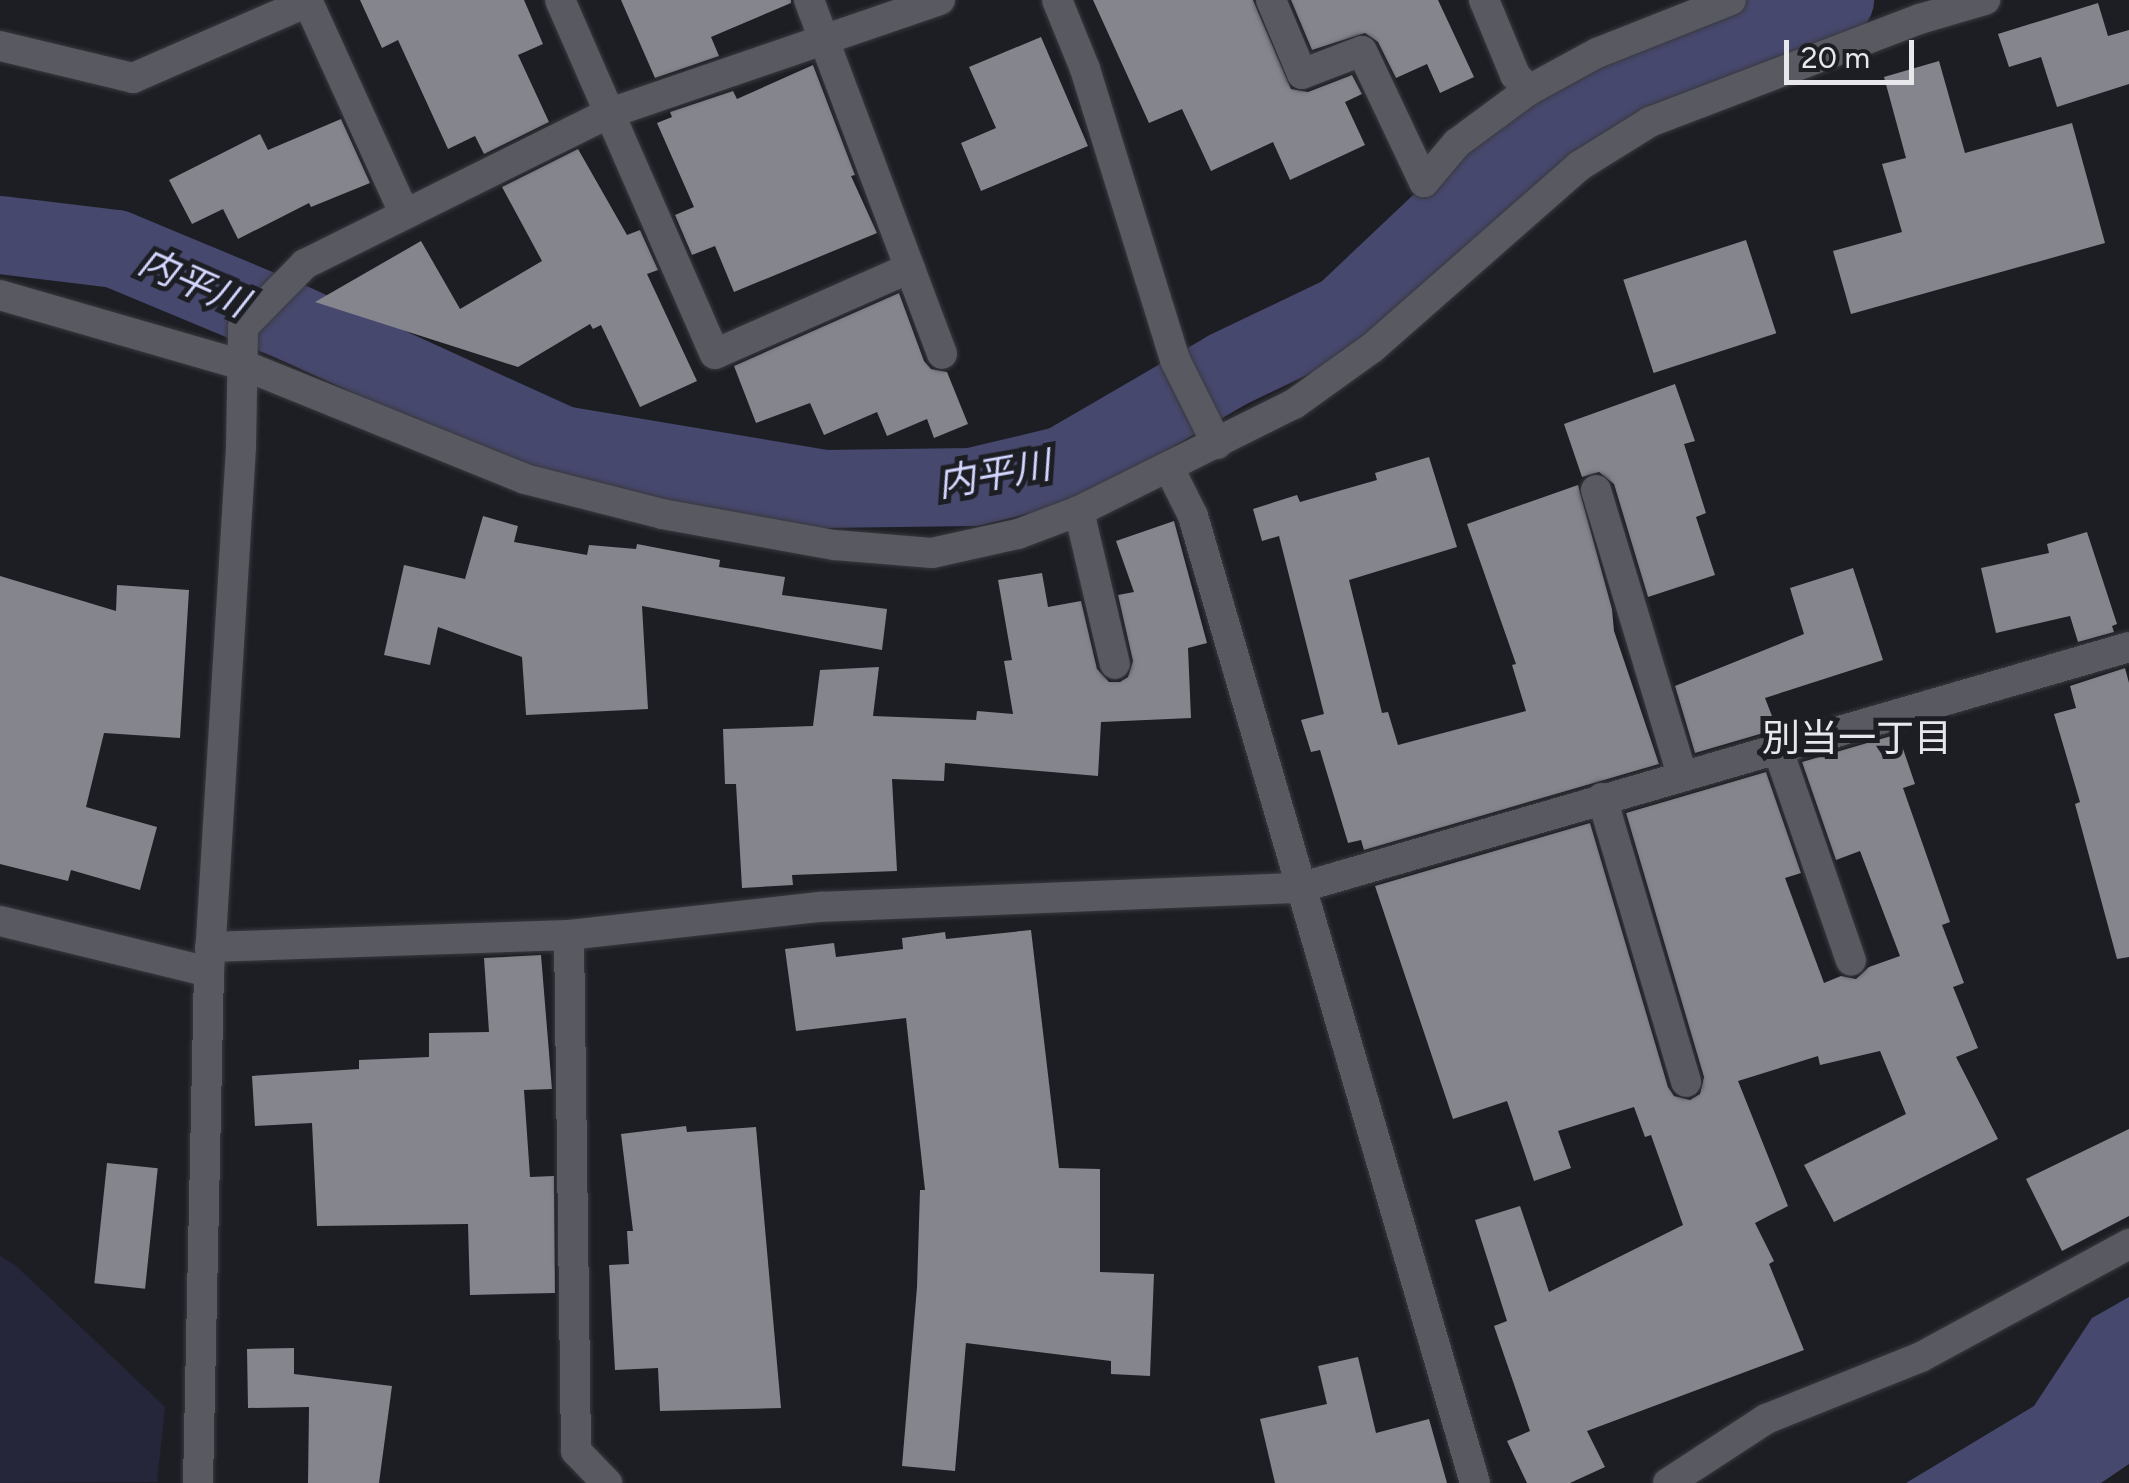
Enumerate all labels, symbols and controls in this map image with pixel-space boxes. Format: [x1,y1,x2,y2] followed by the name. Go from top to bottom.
[1789,20,1919,82] scale bar
[1801,39,1870,76] text: 20 m
[132,239,254,327] water label: 内平川
[934,443,1054,507] water label: 内平川
[1762,716,1952,762] district label: 別当一丁目

